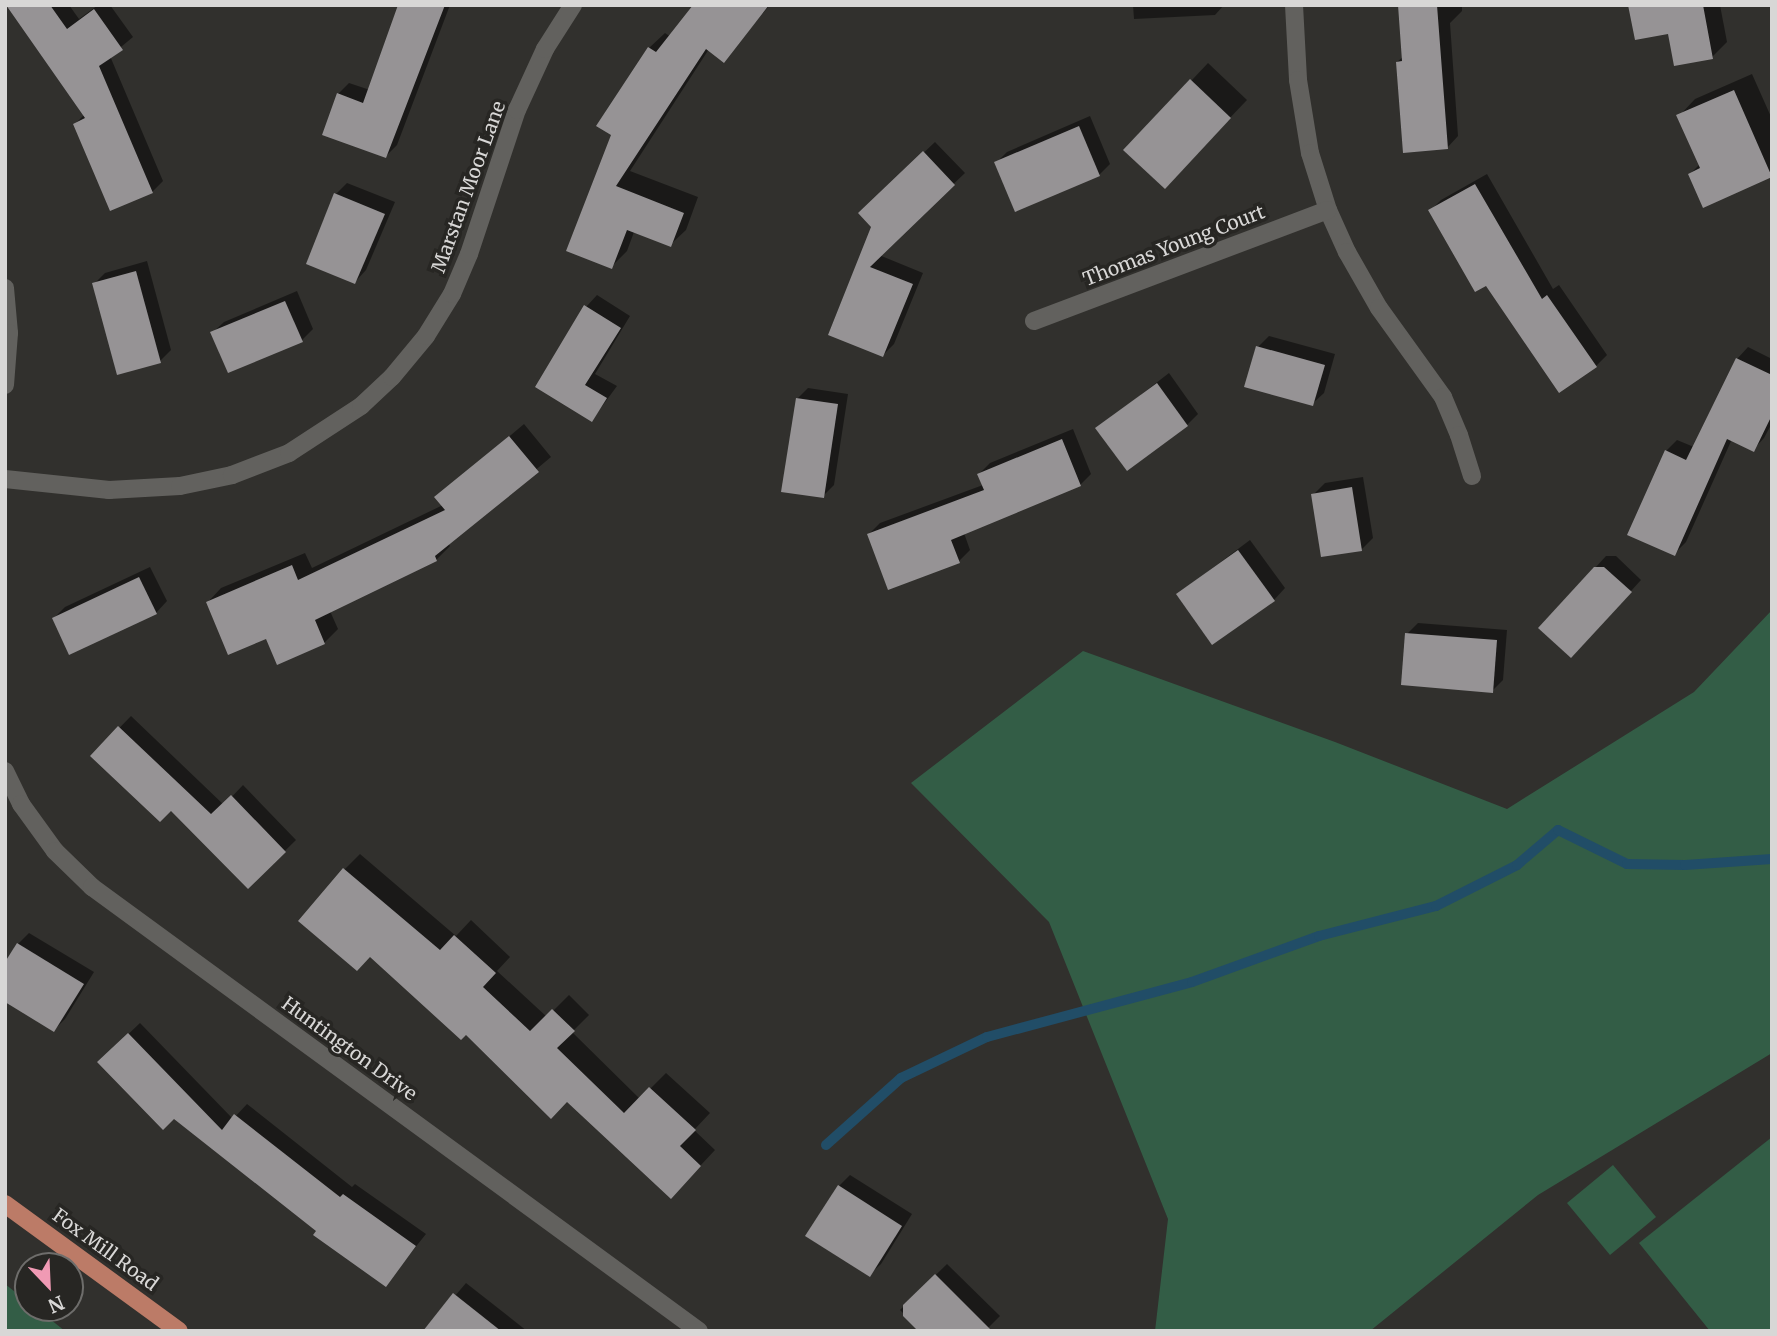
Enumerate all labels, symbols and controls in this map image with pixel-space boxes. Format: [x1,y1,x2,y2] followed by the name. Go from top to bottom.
[427,98,511,276] street label: Marstan Moor Lane
[1080,201,1268,291] street label: Thomas Young Court
[277,992,421,1106] street label: Huntington Drive
[48,1204,162,1296] street label: Fox Mill Road
[14,1252,84,1322] north arrow
[45,1291,68,1318] text: N

